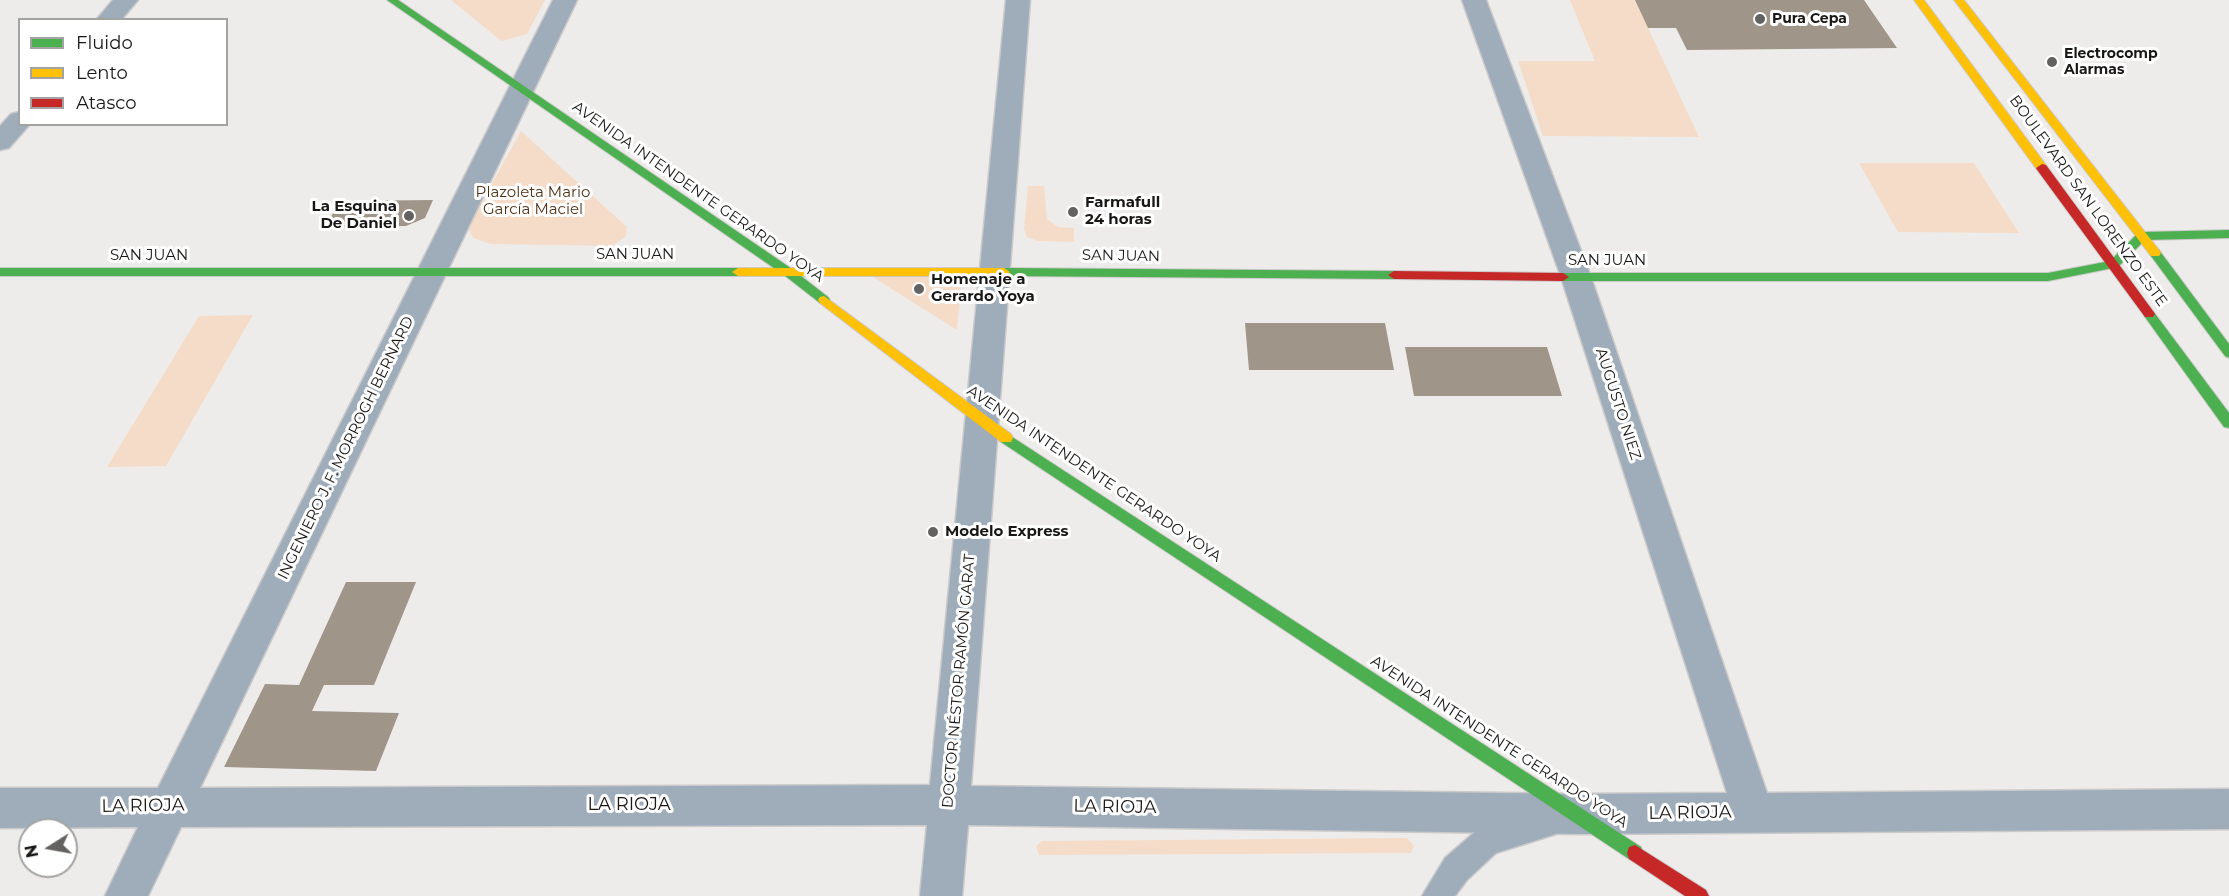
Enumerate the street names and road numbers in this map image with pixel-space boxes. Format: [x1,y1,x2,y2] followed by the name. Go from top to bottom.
[2005,92,2171,310] street label: BOULEVARD SAN LORENZO ESTE
[569,98,827,286] street label: AVENIDA INTENDENTE GERARDO YOYA
[596,246,674,264] street label: SAN JUAN
[1082,246,1160,266] street label: SAN JUAN
[110,247,188,265] street label: SAN JUAN
[1568,252,1646,270] street label: SAN JUAN
[274,313,418,583] street label: INGENIERO J. F. MORROGH BERNARD
[1591,346,1645,462] street label: AUGUSTO NIEZ
[964,382,1224,566] street label: AVENIDA INTENDENTE GERARDO YOYA
[939,553,979,809] street label: DOCTOR NÉSTOR RAMÓN GARAT
[1367,652,1631,832] street label: AVENIDA INTENDENTE GERARDO YOYA
[101,794,185,818] street label: LA RIOJA
[587,794,671,816] street label: LA RIOJA
[1073,795,1157,819] street label: LA RIOJA
[1648,801,1732,825] street label: LA RIOJA

